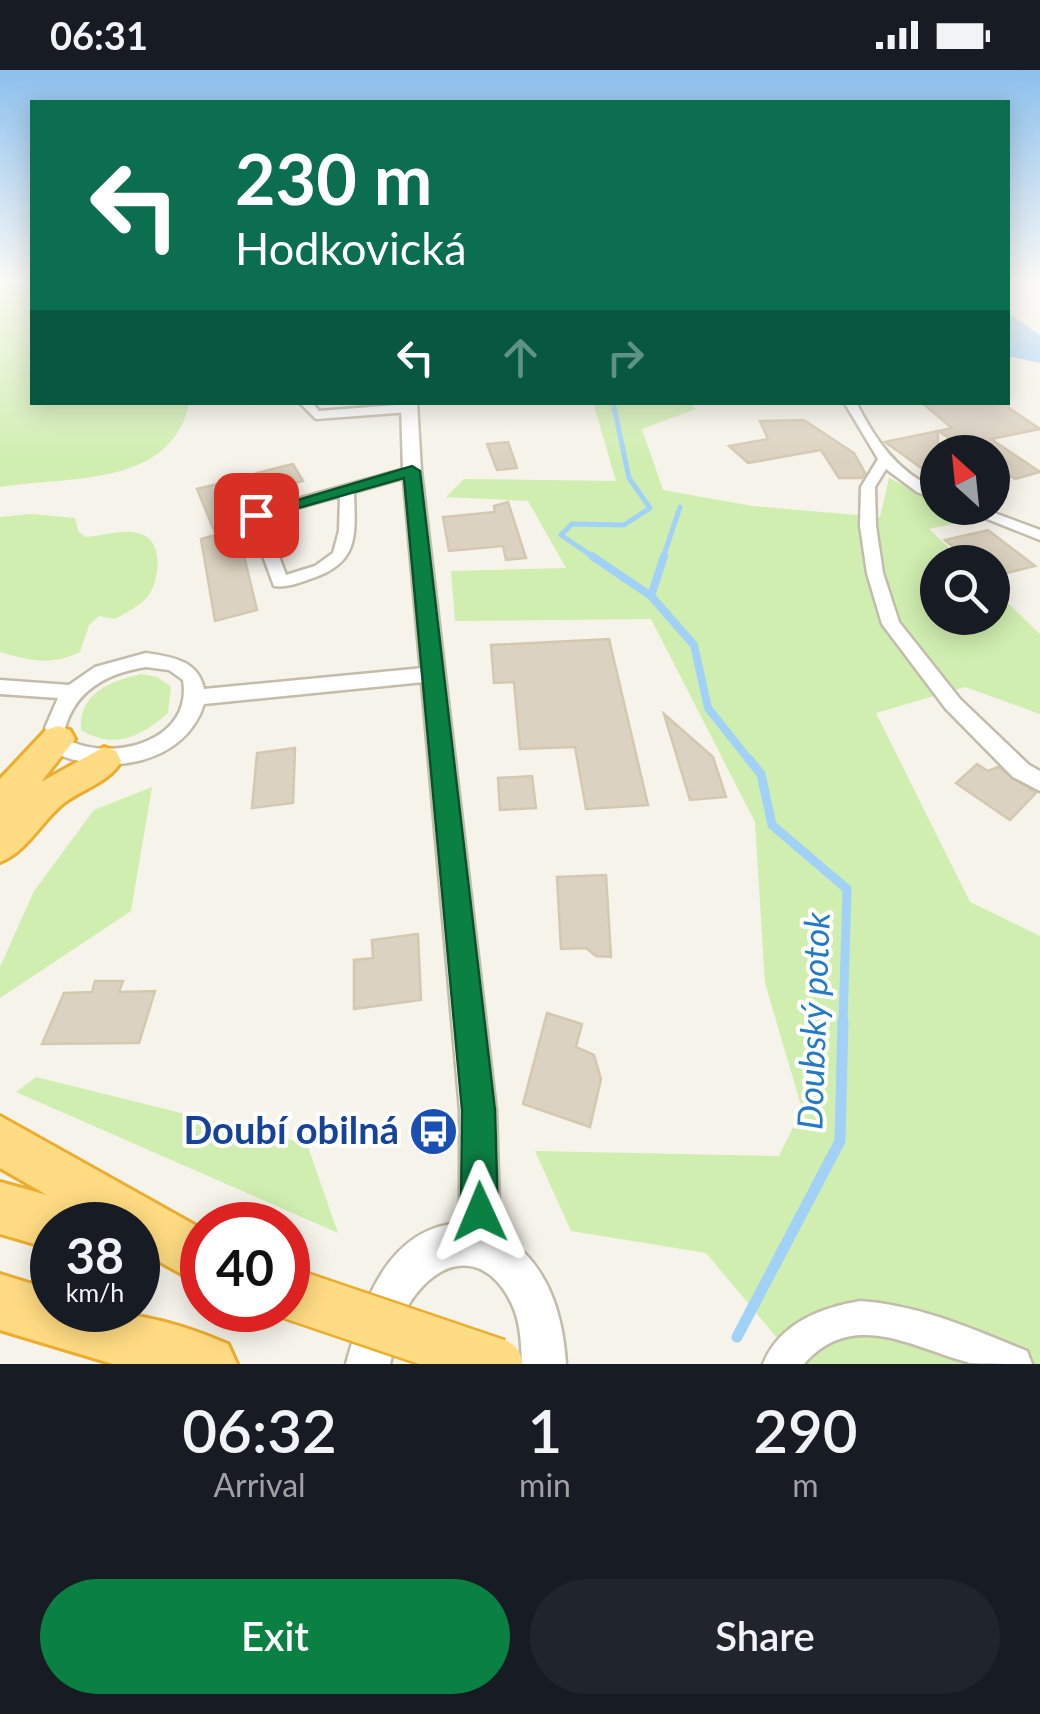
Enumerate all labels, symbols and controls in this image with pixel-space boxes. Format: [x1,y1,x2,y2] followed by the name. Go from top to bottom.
[50,12,148,58] text: 06:31
[235,136,432,220] text: 230 m
[70,140,200,270] icon: left
[235,221,467,275] text: Hodkovická
[388,330,443,385] icon: left
[493,330,548,385] icon: ahead
[598,330,653,385] icon: right
[920,435,1010,525] north arrow
[920,435,1010,635] map controls
[214,473,299,558] pin
[229,488,284,543] icon: arrive
[920,545,1010,635] button: search
[787,911,837,1130] water label: Doubský potok
[408,1105,460,1157] bus stop icon: Doubí obilná
[183,1106,399,1152] place label: Doubí obilná
[428,1160,532,1264] position arrow
[180,1202,310,1332] speed limit sign: 40
[66,1225,124,1285] text: 38
[66,1277,124,1307] text: km/h
[182,1394,337,1466] text: 06:32
[528,1394,562,1466] text: 1
[753,1394,858,1466] text: 290
[213,1465,306,1504] text: Arrival
[519,1465,571,1504] text: min
[792,1465,819,1504] text: m
[40,1579,510,1694] button: Exit
[530,1579,1000,1694] button: Share

